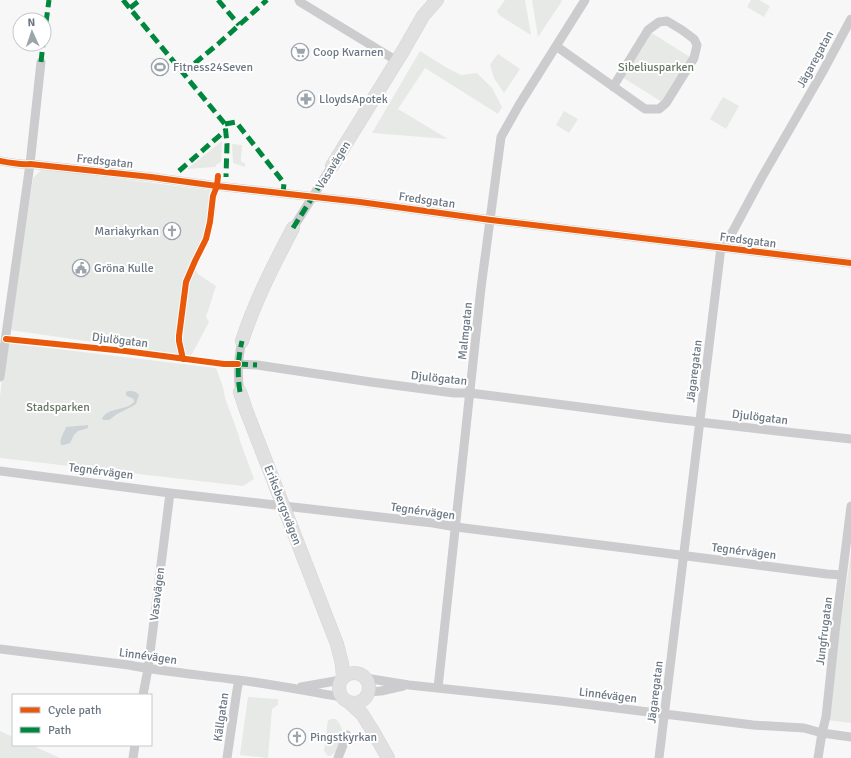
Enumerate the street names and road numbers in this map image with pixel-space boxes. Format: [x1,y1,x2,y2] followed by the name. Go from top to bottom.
[794,28,837,90] street label: Jägaregatan
[313,138,354,192] street label: Vasavägen
[76,151,134,172] street label: Fredsgatan
[398,189,456,212] street label: Fredsgatan
[719,230,777,251] street label: Fredsgatan
[455,301,476,361] street label: Malmgatan
[91,330,149,351] street label: Djulögatan
[683,339,706,403] street label: Jägaregatan
[410,368,468,389] street label: Djulögatan
[731,407,789,428] street label: Djulögatan
[68,460,134,483] street label: Tegnérvägen
[260,463,305,547] street label: Eriksbergsvägen
[390,500,456,523] street label: Tegnérvägen
[711,540,777,563] street label: Tegnérvägen
[147,566,168,622] street label: Vasavägen
[813,596,836,666] street label: Jungfrugatan
[118,645,178,668] street label: Linnévägen
[644,660,667,724] street label: Jägaregatan
[578,684,638,707] street label: Linnévägen
[211,692,232,742] street label: Källgatan

